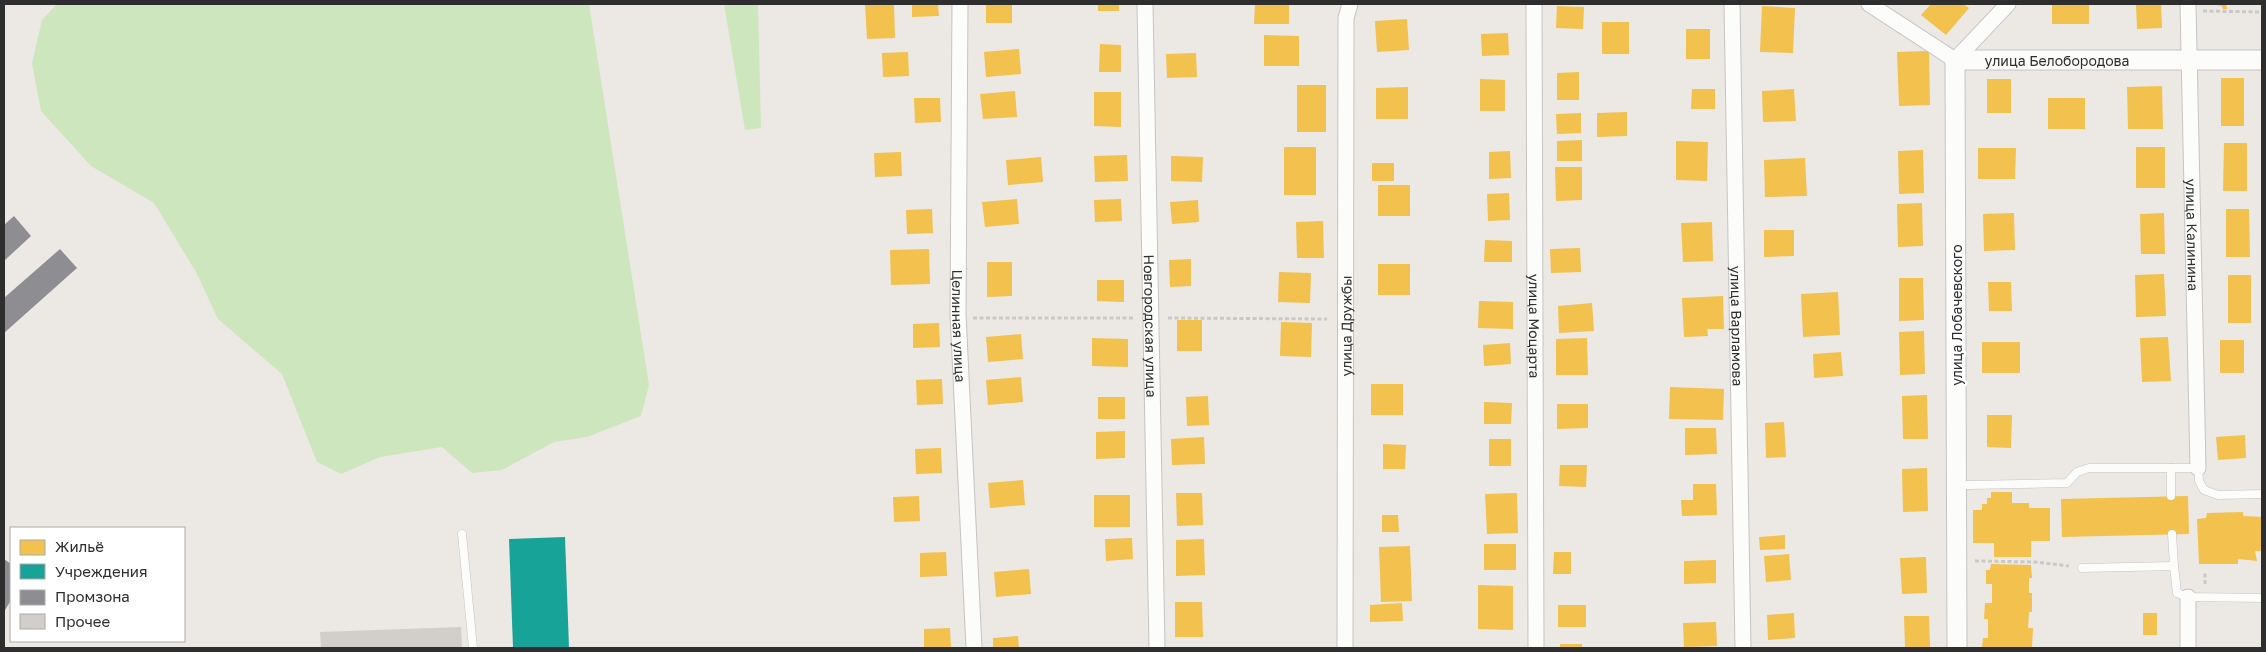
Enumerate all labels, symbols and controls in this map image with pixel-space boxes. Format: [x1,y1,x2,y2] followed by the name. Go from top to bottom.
[1985,52,2129,69] street label: улица Белобородова
[2183,179,2203,291] street label: улица Калинина
[1948,244,1965,386] street label: улица Лобачевского
[1141,254,1161,398] street label: Новгородская улица
[1728,265,1747,387] street label: улица Варламова
[949,270,970,383] street label: Целинная улица
[1526,274,1544,378] street label: улица Моцарта
[1337,276,1354,376] street label: улица Дружбы
[10,527,185,642] legend
[55,537,104,555] text: Жильё
[55,562,147,580] text: Учреждения
[55,587,130,605] text: Промзона
[55,612,111,630] text: Прочее

